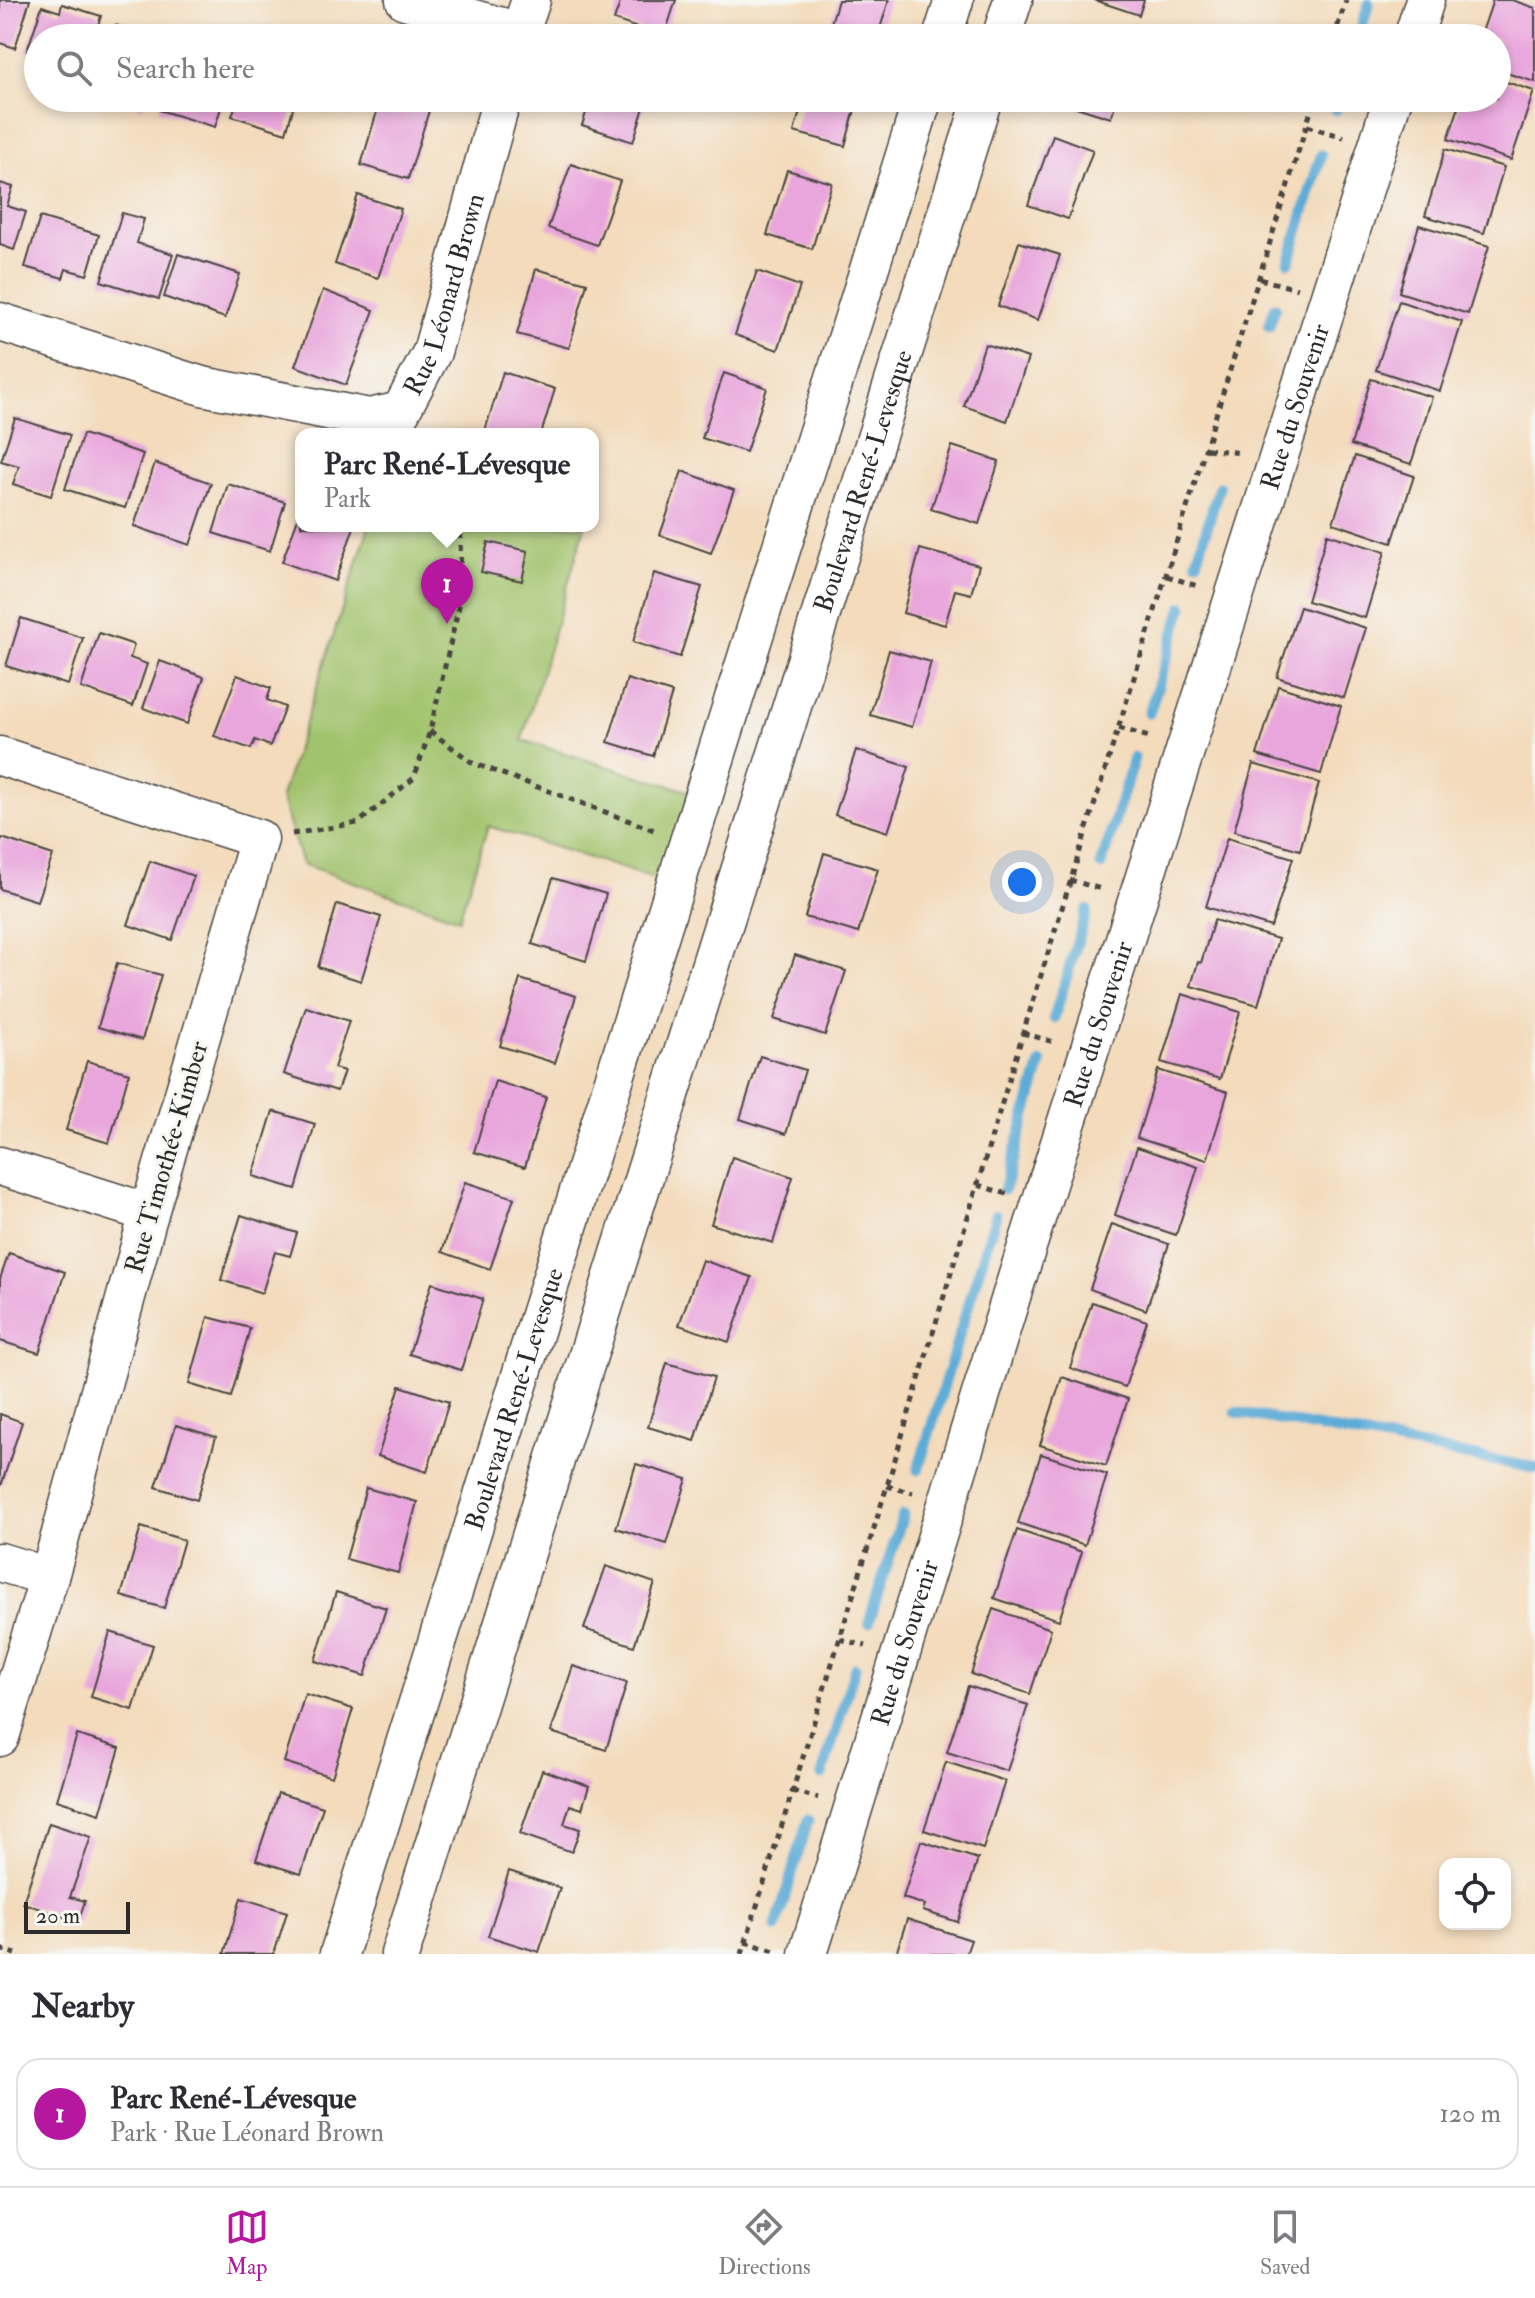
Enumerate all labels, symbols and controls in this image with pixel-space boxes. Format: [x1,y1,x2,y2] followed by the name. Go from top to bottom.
[24,24,1511,112] search box
[52,46,96,90] icon: search
[116,50,255,87] text: Search here
[397,190,492,401] street label: Rue Léonard Brown
[1254,320,1337,494] street label: Rue du Souvenir
[807,346,920,616] street label: Boulevard René-Levesque
[295,428,599,532] popup
[324,446,570,483] text: Parc René-Lévesque
[324,483,371,515] text: Park
[421,558,473,624] pin: 1
[1002,862,1042,902] your location
[1057,937,1140,1111] street label: Rue du Souvenir
[119,1037,215,1277] street label: Rue Timothée-Kimber
[458,1264,571,1534] street label: Boulevard René-Levesque
[864,1556,946,1730] street label: Rue du Souvenir
[1439,1858,1511,1930] map controls
[1439,1858,1511,1930] button: locate
[24,1898,130,1934] scale bar
[36,1902,80,1930] text: 20 m
[32,1985,134,2028] text: Nearby
[110,2080,357,2117] text: Parc René-Lévesque
[55,2098,65,2130] text: 1
[1440,2098,1501,2130] text: 120 m
[110,2117,384,2149] text: Park · Rue Léonard Brown
[225,2205,269,2281] tab: Map
[718,2205,811,2281] tab: Directions
[1260,2205,1310,2281] tab: Saved

